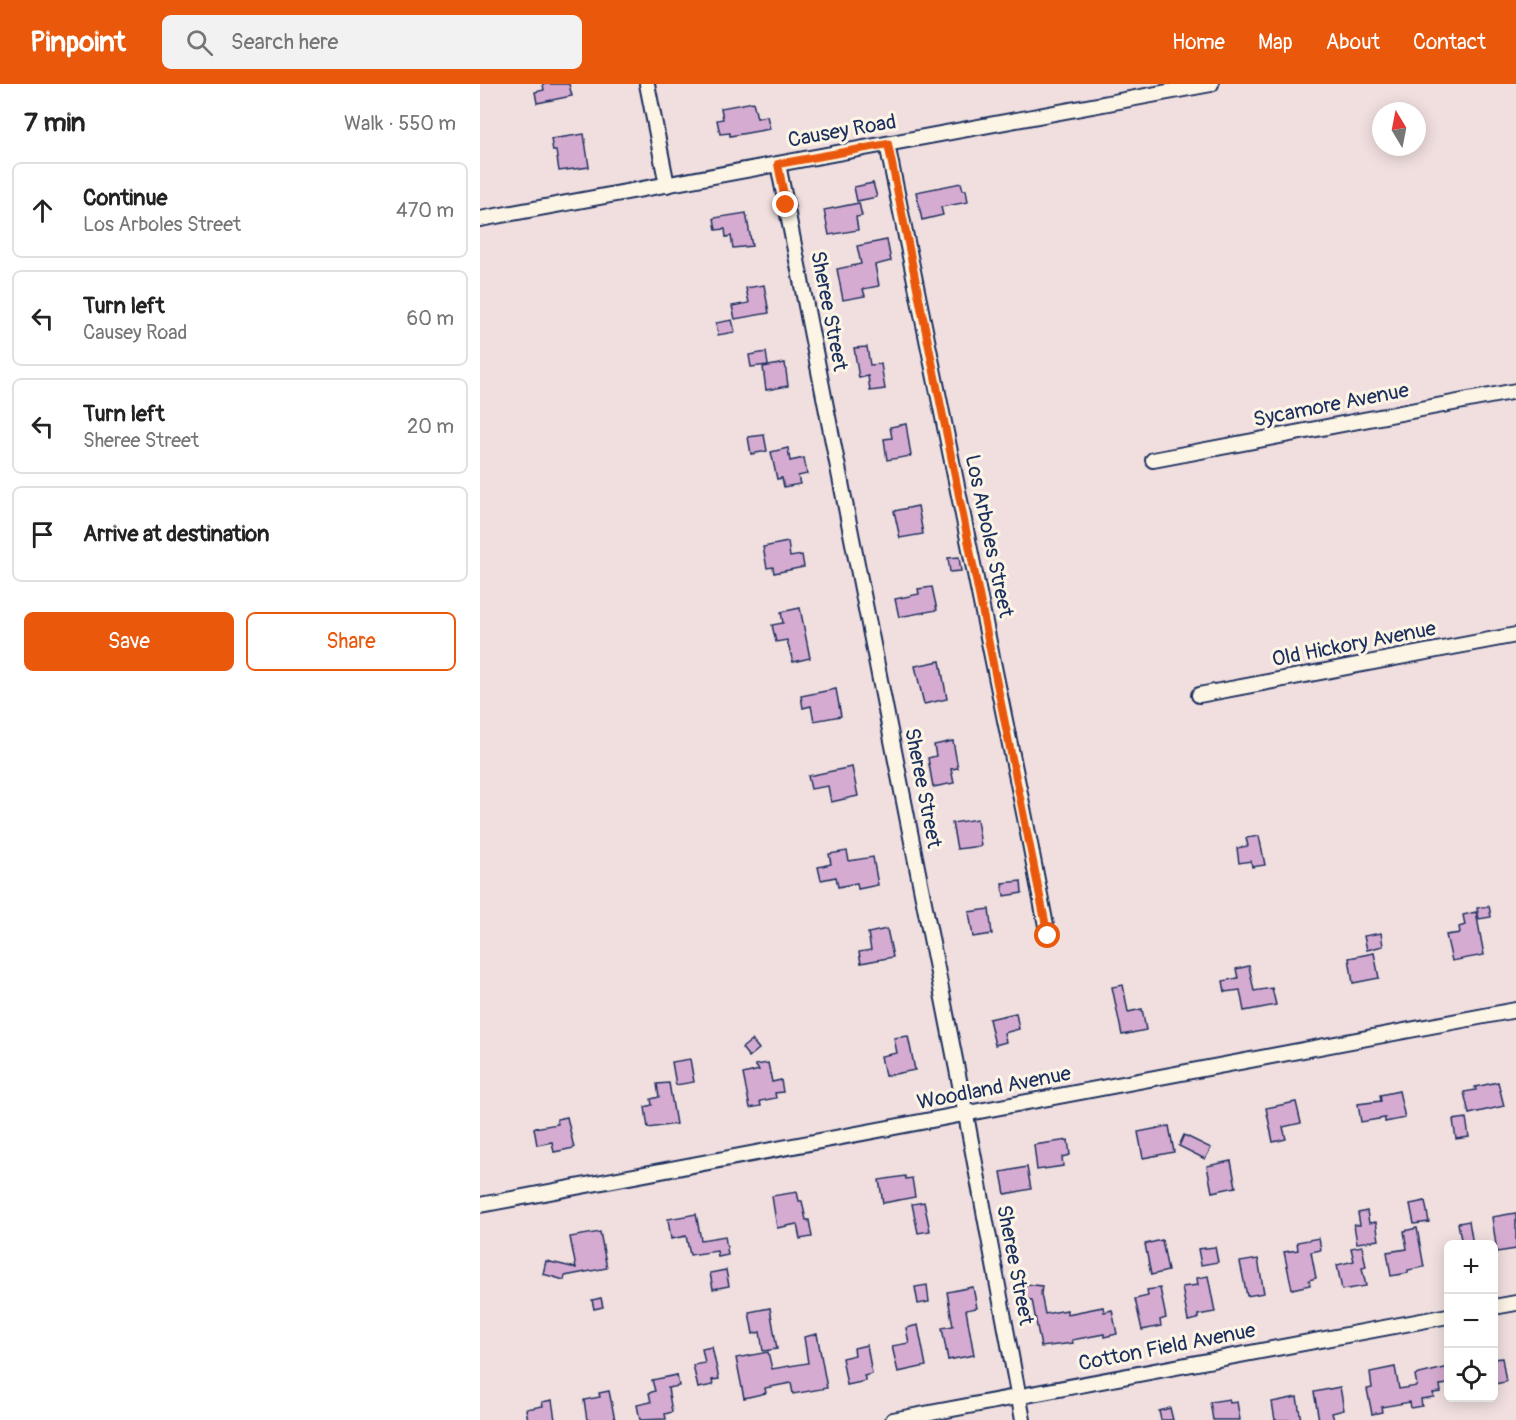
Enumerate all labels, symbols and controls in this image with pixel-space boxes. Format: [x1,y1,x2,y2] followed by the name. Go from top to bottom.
[162,15,582,69] search box
[30,25,126,60] text: Pinpoint
[183,26,216,59] icon: search
[231,28,338,56] text: Search here
[1172,29,1225,56] text: Home
[1258,29,1293,56] text: Map
[1326,29,1380,56] text: About
[1413,29,1486,56] text: Contact
[1372,102,1426,156] north arrow
[24,107,86,139] text: 7 min
[786,108,898,154] street label: Causey Road
[344,111,456,136] text: Walk · 550 m
[83,184,167,212] text: Continue
[772,191,798,217] route end
[26,194,59,227] icon: ahead
[396,198,454,223] text: 470 m
[83,212,241,237] text: Los Arboles Street
[804,249,854,374] street label: Sheree Street
[83,292,165,320] text: Turn left
[26,302,59,335] icon: left
[407,306,454,331] text: 60 m
[83,320,187,345] text: Causey Road
[1251,377,1412,433] street label: Sycamore Avenue
[83,400,165,428] text: Turn left
[26,410,59,443] icon: left
[407,414,454,439] text: 20 m
[83,428,199,453] text: Sheree Street
[959,452,1020,621] street label: Los Arboles Street
[26,518,59,551] icon: arrive
[83,520,269,548] text: Arrive at destination
[24,612,234,671] button: Save
[246,612,456,671] button: Share
[1270,615,1439,673] street label: Old Hickory Avenue
[898,726,948,851] street label: Sheree Street
[1034,922,1060,948] route start
[915,1060,1074,1116] street label: Woodland Avenue
[990,1203,1040,1328] street label: Sheree Street
[1444,1240,1498,1402] map controls
[1444,1240,1498,1294] button: +
[1444,1294,1498,1348] button: −
[1076,1316,1258,1377] street label: Cotton Field Avenue
[1444,1348,1498,1402] button: locate

